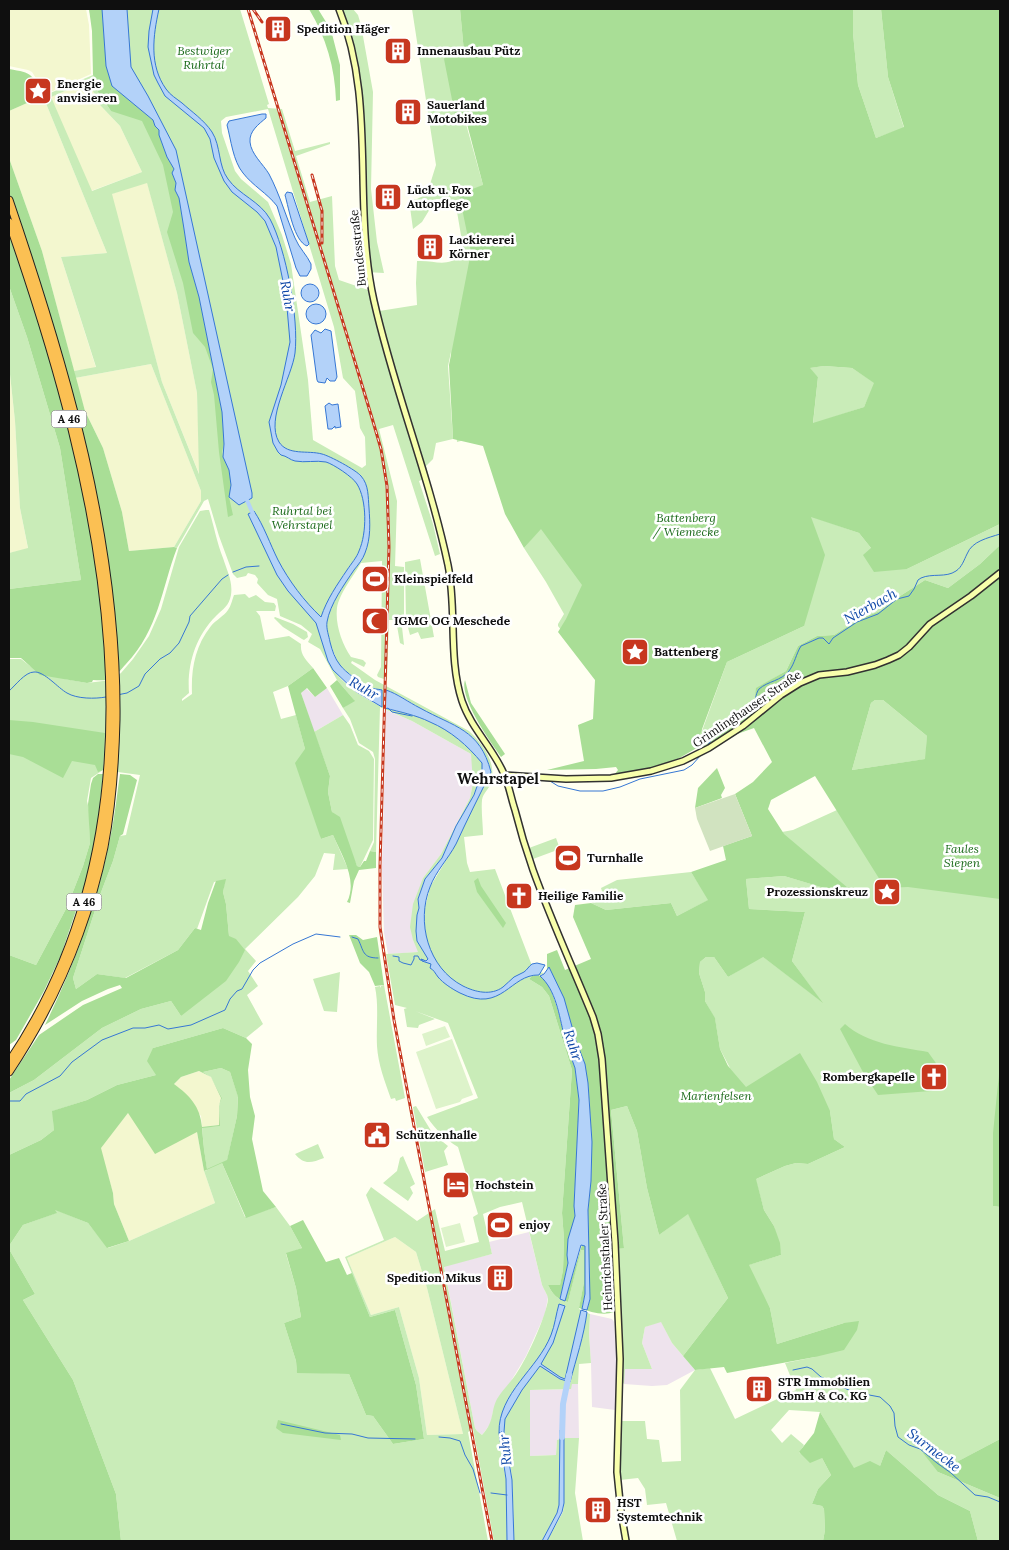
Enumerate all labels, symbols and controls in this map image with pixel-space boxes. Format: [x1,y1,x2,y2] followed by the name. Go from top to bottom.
[263,14,293,44] building icon: Spedition Häger
[297,21,390,36] place label: Spedition Häger
[383,36,413,66] building icon: Innenausbau Pütz
[177,43,231,72] park label: Bestwiger Ruhrtal
[417,43,520,58] place label: Innenausbau Pütz
[23,76,53,106] place icon: Energie anvisieren
[57,76,117,105] place label: Energie anvisieren
[393,97,423,127] building icon: Sauerland Motobikes
[427,97,487,126] place label: Sauerland Motobikes
[373,182,403,212] building icon: Lück u. Fox Autopflege
[407,182,471,211] place label: Lück u. Fox Autopflege
[346,208,369,287] street label: Bundesstraße
[415,232,445,262] building icon: Lackiererei Körner
[449,232,515,261] place label: Lackiererei Körner
[276,279,300,314] water label: Ruhr
[52,410,86,428] road number: A 46
[271,503,333,532] park label: Ruhrtal bei Wehrstapel
[652,510,719,540] park label: Battenberg / Wiemecke
[360,564,390,594] sports icon: Kleinspielfeld
[394,571,473,586] place label: Kleinspielfeld
[840,584,900,628] water label: Nierbach
[360,606,390,636] mosque icon: IGMG OG Meschede
[394,613,511,628] place label: IGMG OG Meschede
[620,637,650,667] place icon: Battenberg
[654,644,719,659] place label: Battenberg
[690,666,804,750] street label: Grimlinghauser Straße
[346,672,383,704] water label: Ruhr
[457,769,539,788] district label: Wehrstapel
[944,841,981,870] park label: Faules Siepen
[553,843,583,873] sports icon: Turnhalle
[587,850,644,865] place label: Turnhalle
[872,877,902,907] place icon: Prozessionskreuz
[504,881,534,911] church icon: Heilige Familie
[767,884,868,899] place label: Prozessionskreuz
[538,888,624,903] place label: Heilige Familie
[66,894,102,910] road number: A 46
[560,1027,587,1063] water label: Ruhr
[919,1062,949,1092] church icon: Rombergkapelle
[823,1069,916,1084] place label: Rombergkapelle
[680,1088,752,1103] park label: Marienfelsen
[362,1120,392,1150] public building icon: Schützenhalle
[396,1127,478,1142] place label: Schützenhalle
[441,1170,471,1200] hotel icon: Hochstein
[475,1177,534,1192] place label: Hochstein
[594,1182,615,1311] street label: Heinrichsthaler Straße
[485,1210,515,1240] sports icon: enjoy
[519,1217,550,1232] place label: enjoy
[485,1263,515,1293] building icon: Spedition Mikus
[387,1270,481,1285] place label: Spedition Mikus
[744,1374,774,1404] building icon: STR Immobilien GbmH & Co. KG
[778,1374,871,1403] place label: STR Immobilien GbmH & Co. KG
[904,1424,964,1476] water label: Surmecke
[494,1433,516,1467] water label: Ruhr
[583,1495,613,1525] building icon: HST Systemtechnik
[617,1495,703,1524] place label: HST Systemtechnik

